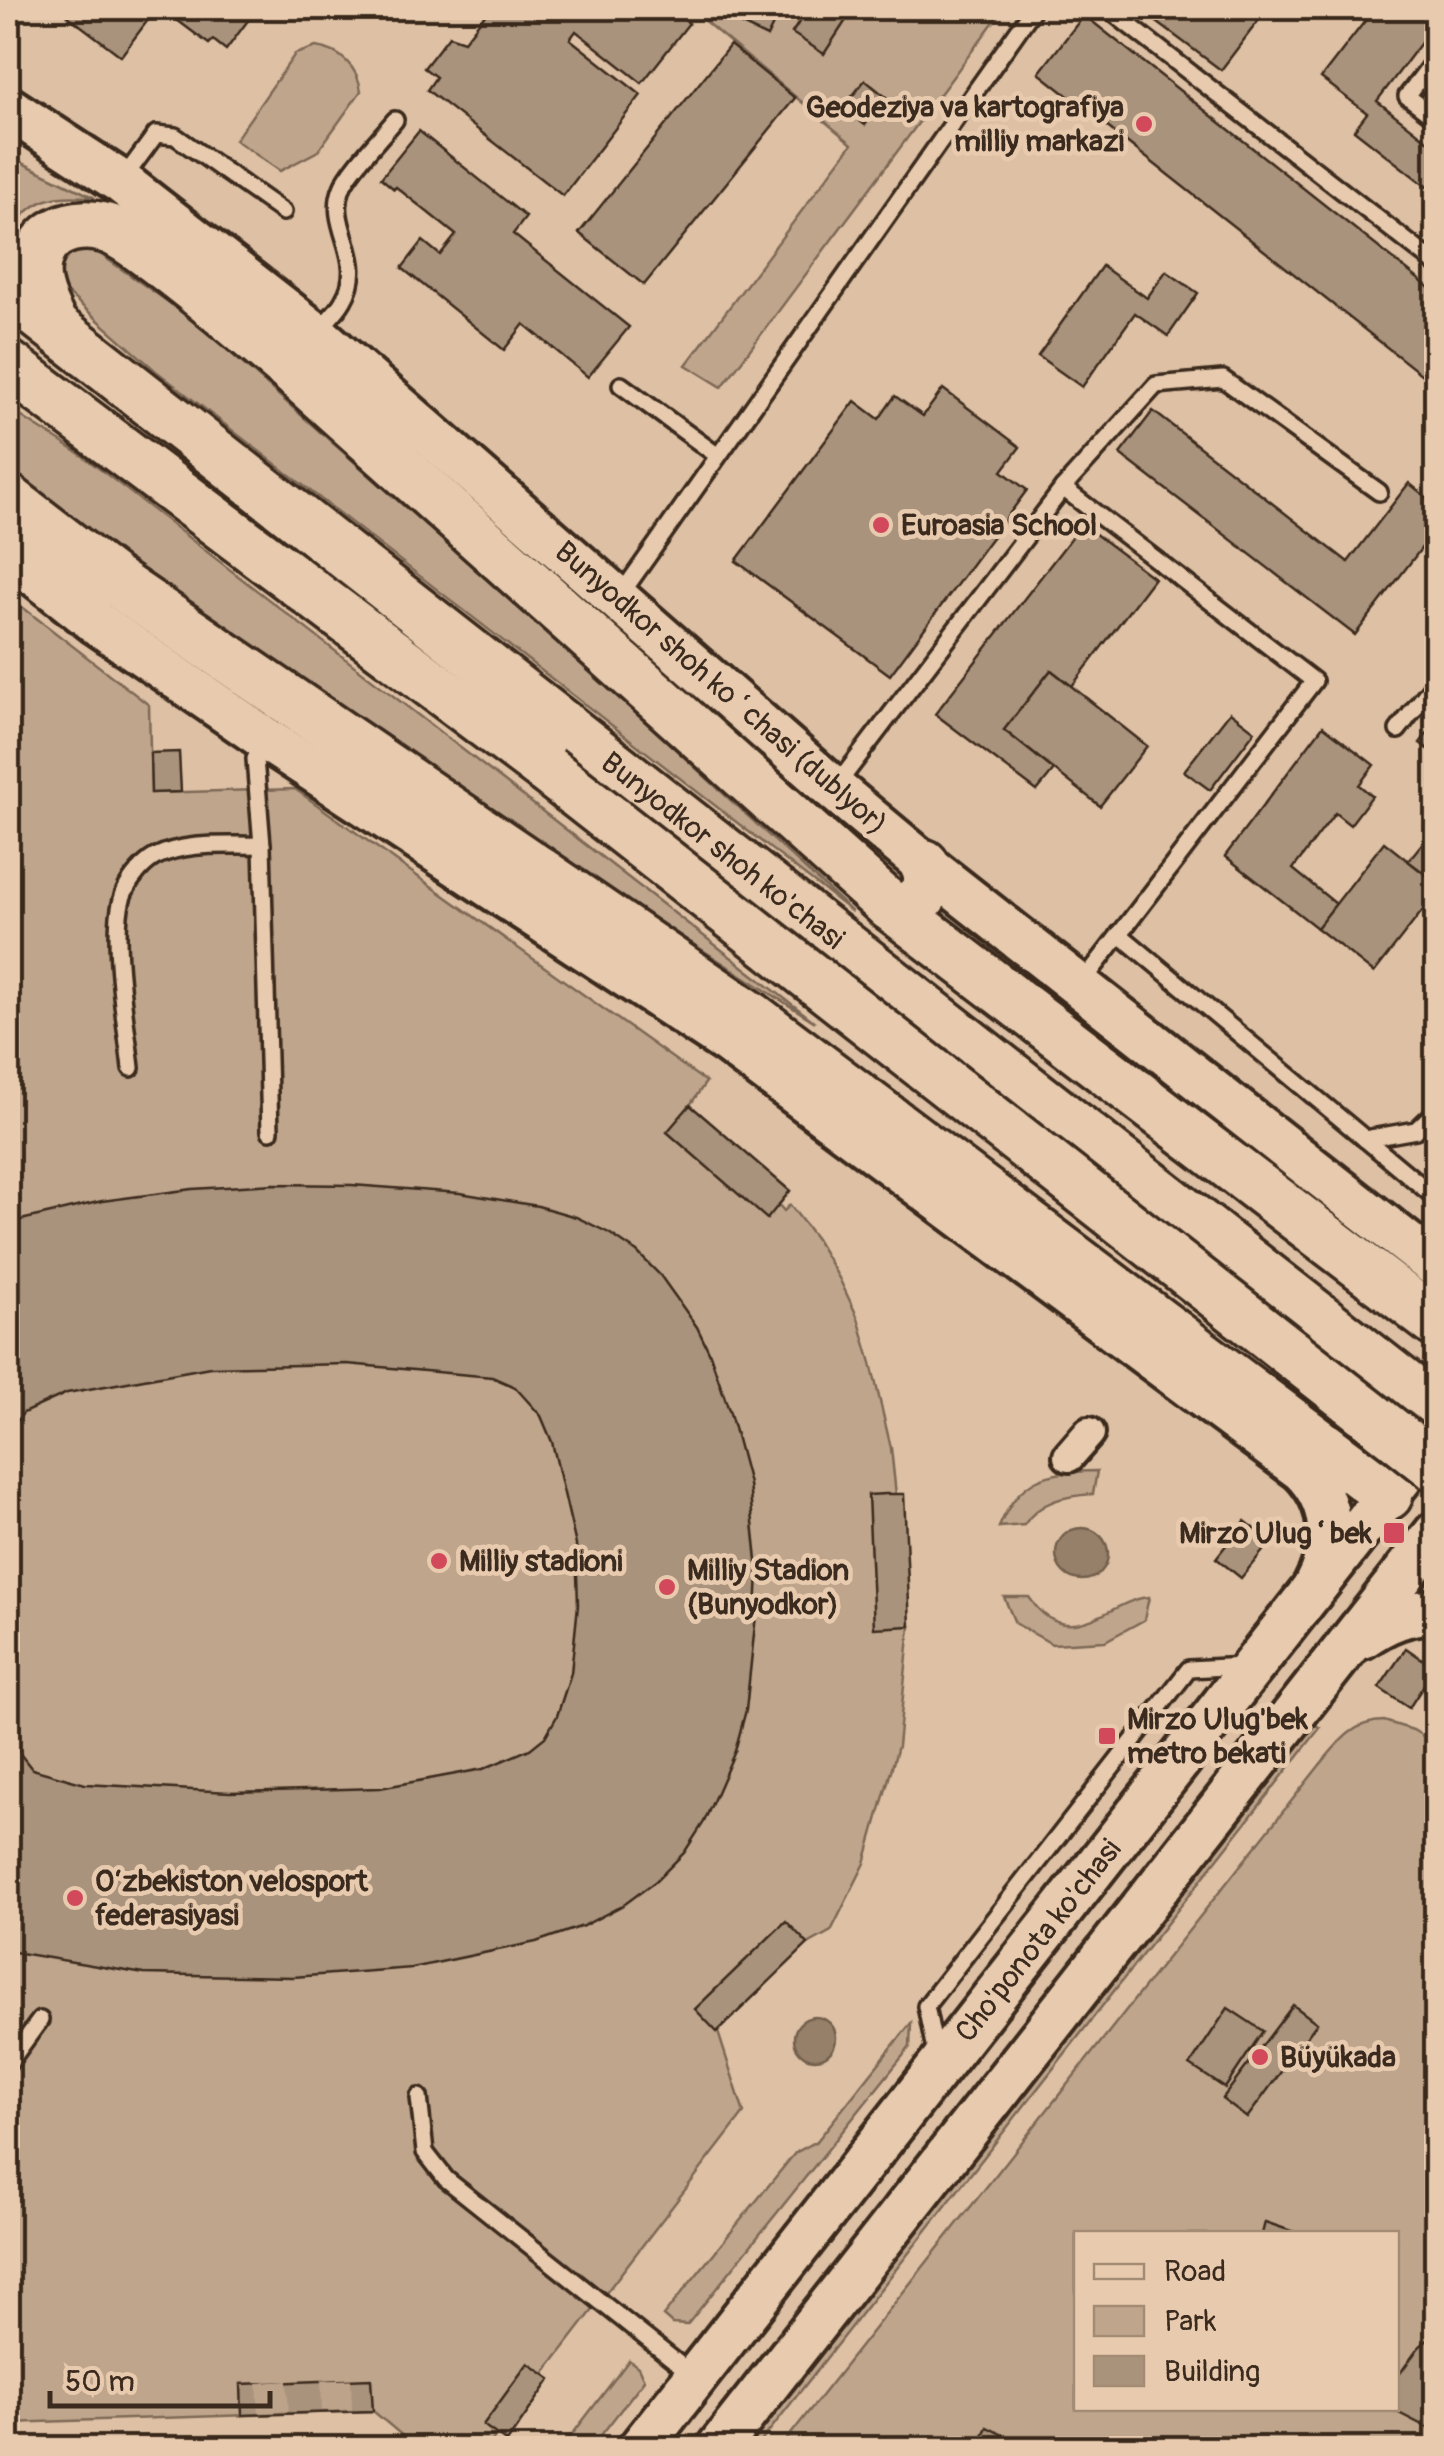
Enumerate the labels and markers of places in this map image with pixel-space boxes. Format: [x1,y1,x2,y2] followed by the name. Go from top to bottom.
[806,89,1124,160] place label: Geodeziya va kartografiya milliy markazi
[1133,113,1155,135] marker: Geodeziya va kartografiya milliy markazi
[901,507,1097,544] place label: Euroasia School
[870,514,892,536] marker: Euroasia School
[1179,1515,1372,1552] place label: Mirzo Ulugʻbek
[1381,1520,1407,1546] marker: Mirzo Ulugʻbek
[459,1543,623,1580] place label: Milliy stadioni
[428,1550,450,1572] marker: Milliy stadioni
[687,1552,849,1623] place label: Milliy Stadion (Bunyodkor)
[656,1576,678,1598] marker: Milliy Stadion (Bunyodkor)
[1127,1701,1309,1772] place label: Mirzo Ulug'bek metro bekati
[1096,1725,1118,1747] marker: Mirzo Ulug'bek metro bekati
[95,1863,369,1934] place label: O‘zbekiston velosport federasiyasi
[64,1887,86,1909] marker: O‘zbekiston velosport federasiyasi
[1280,2039,1396,2076] place label: Büyükada
[1249,2046,1271,2068] marker: Büyükada

